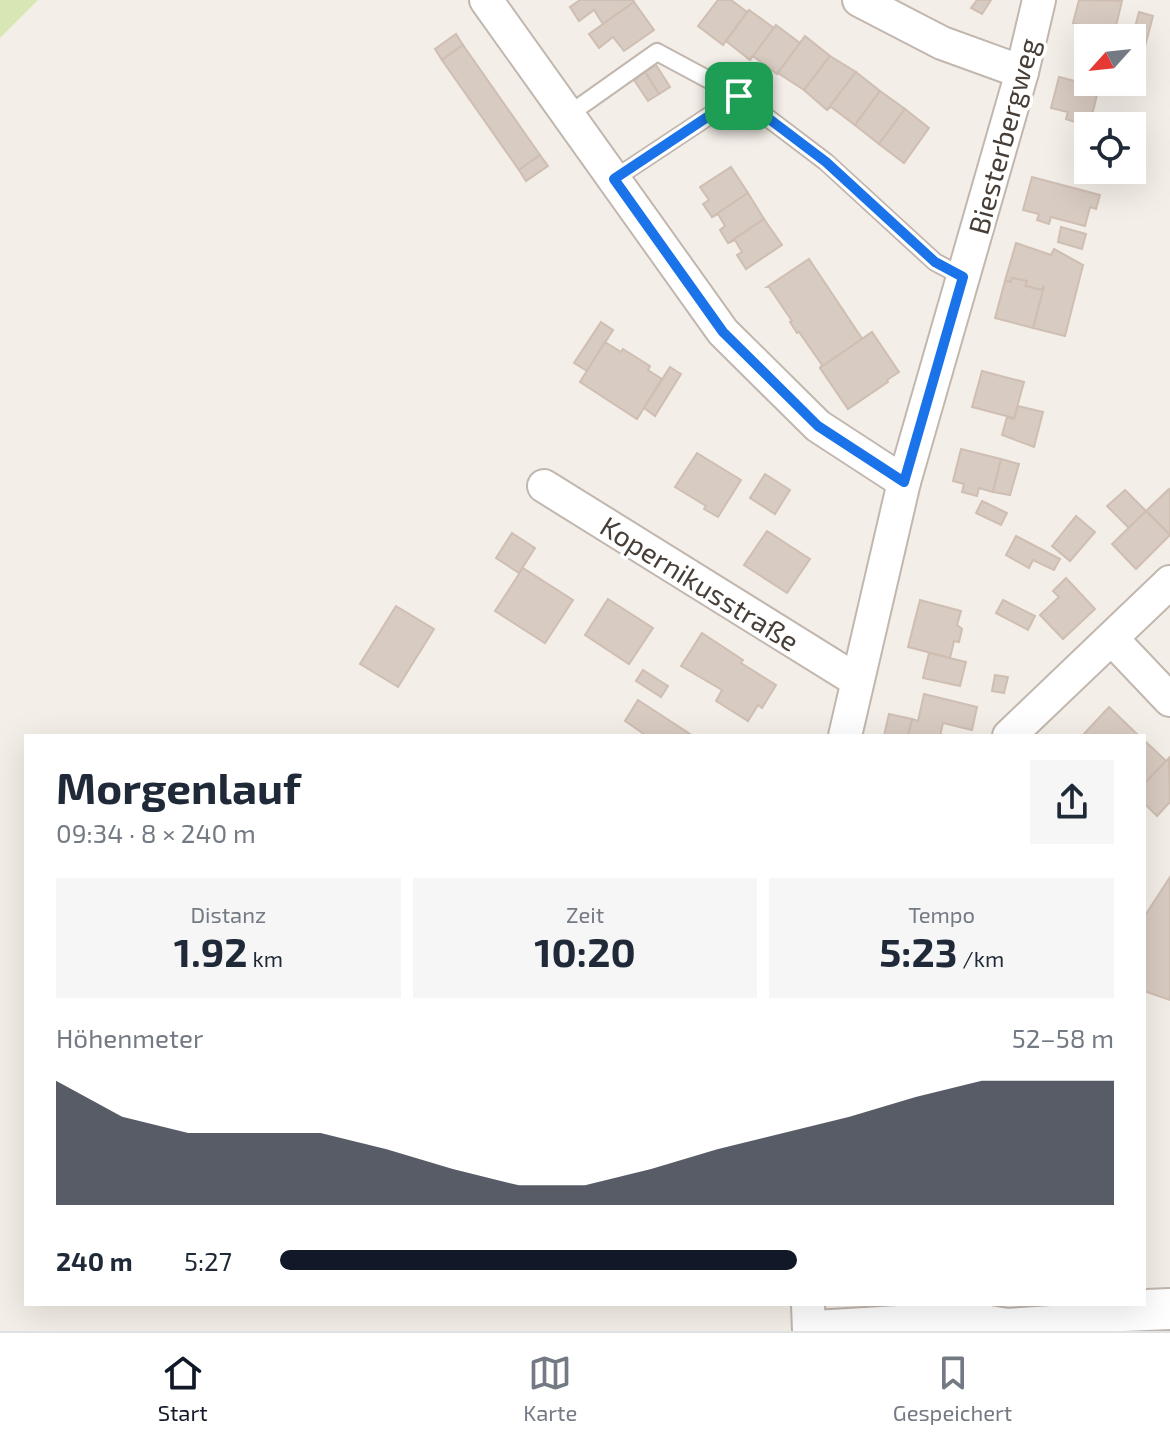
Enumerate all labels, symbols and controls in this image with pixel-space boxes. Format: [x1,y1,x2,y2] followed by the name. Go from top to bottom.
[1074,24,1146,96] north arrow
[1074,24,1146,184] map controls
[960,34,1046,238] street label: Biesterbergweg
[705,62,773,130] pin
[717,74,761,118] icon: arrive
[1074,112,1146,184] button: locate
[594,508,806,658] street label: Kopernikusstraße
[56,760,301,813] text: Morgenlauf
[1030,760,1114,844] button: share
[56,817,256,848] text: 09:34 · 8 × 240 m
[190,901,266,927] text: Distanz
[566,901,604,927] text: Zeit
[908,901,975,927] text: Tempo
[174,927,248,975] text: 1.92
[534,927,636,975] text: 10:20
[879,927,957,975] text: 5:23
[248,945,283,971] text: km
[957,945,1004,971] text: /km
[56,1022,203,1053] text: Höhenmeter
[1012,1022,1114,1053] text: 52–58 m
[56,1245,133,1276] text: 240 m
[184,1245,232,1276] text: 5:27
[158,1351,208,1425] tab: Start
[523,1351,577,1425] tab: Karte
[893,1351,1012,1425] tab: Gespeichert

